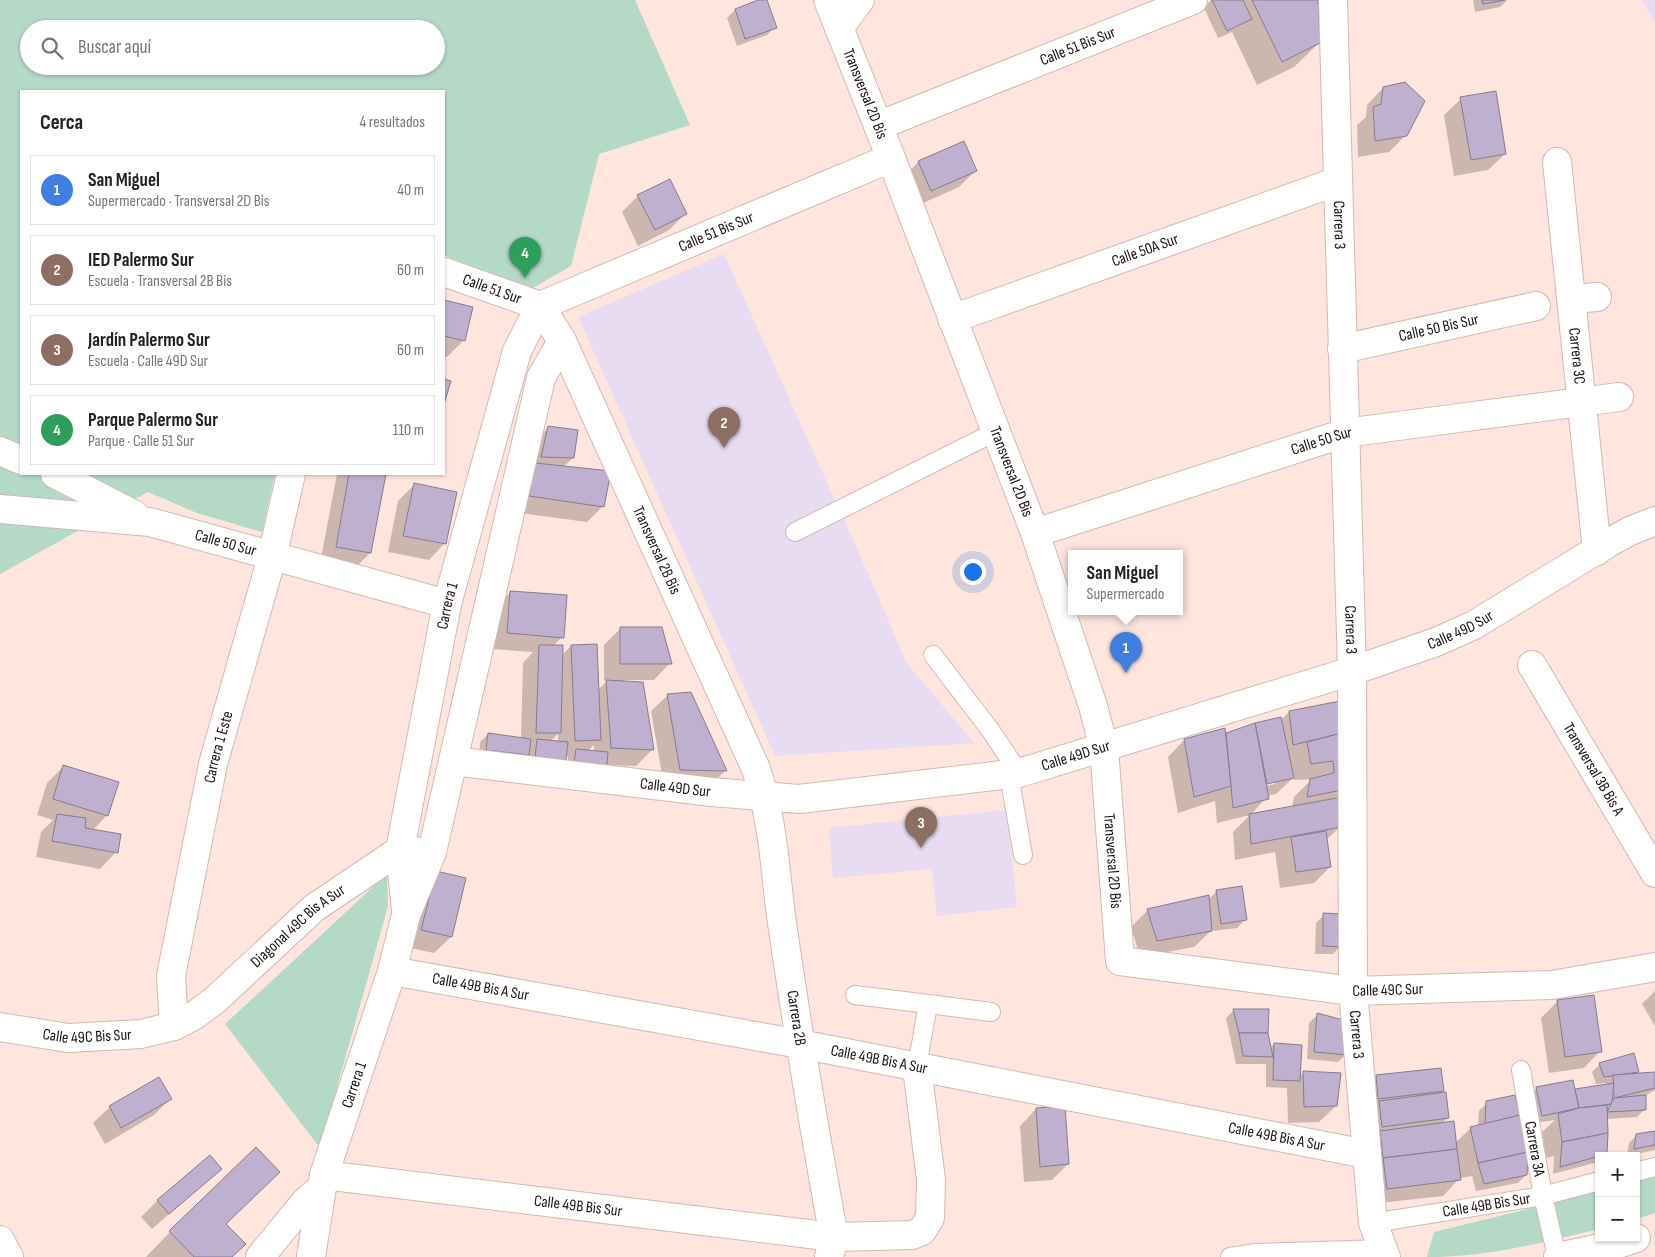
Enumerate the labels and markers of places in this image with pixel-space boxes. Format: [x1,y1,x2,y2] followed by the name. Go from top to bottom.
[509,237,541,278] pin: 4
[708,407,740,448] pin: 2
[1110,632,1142,673] pin: 1
[905,807,937,848] pin: 3

